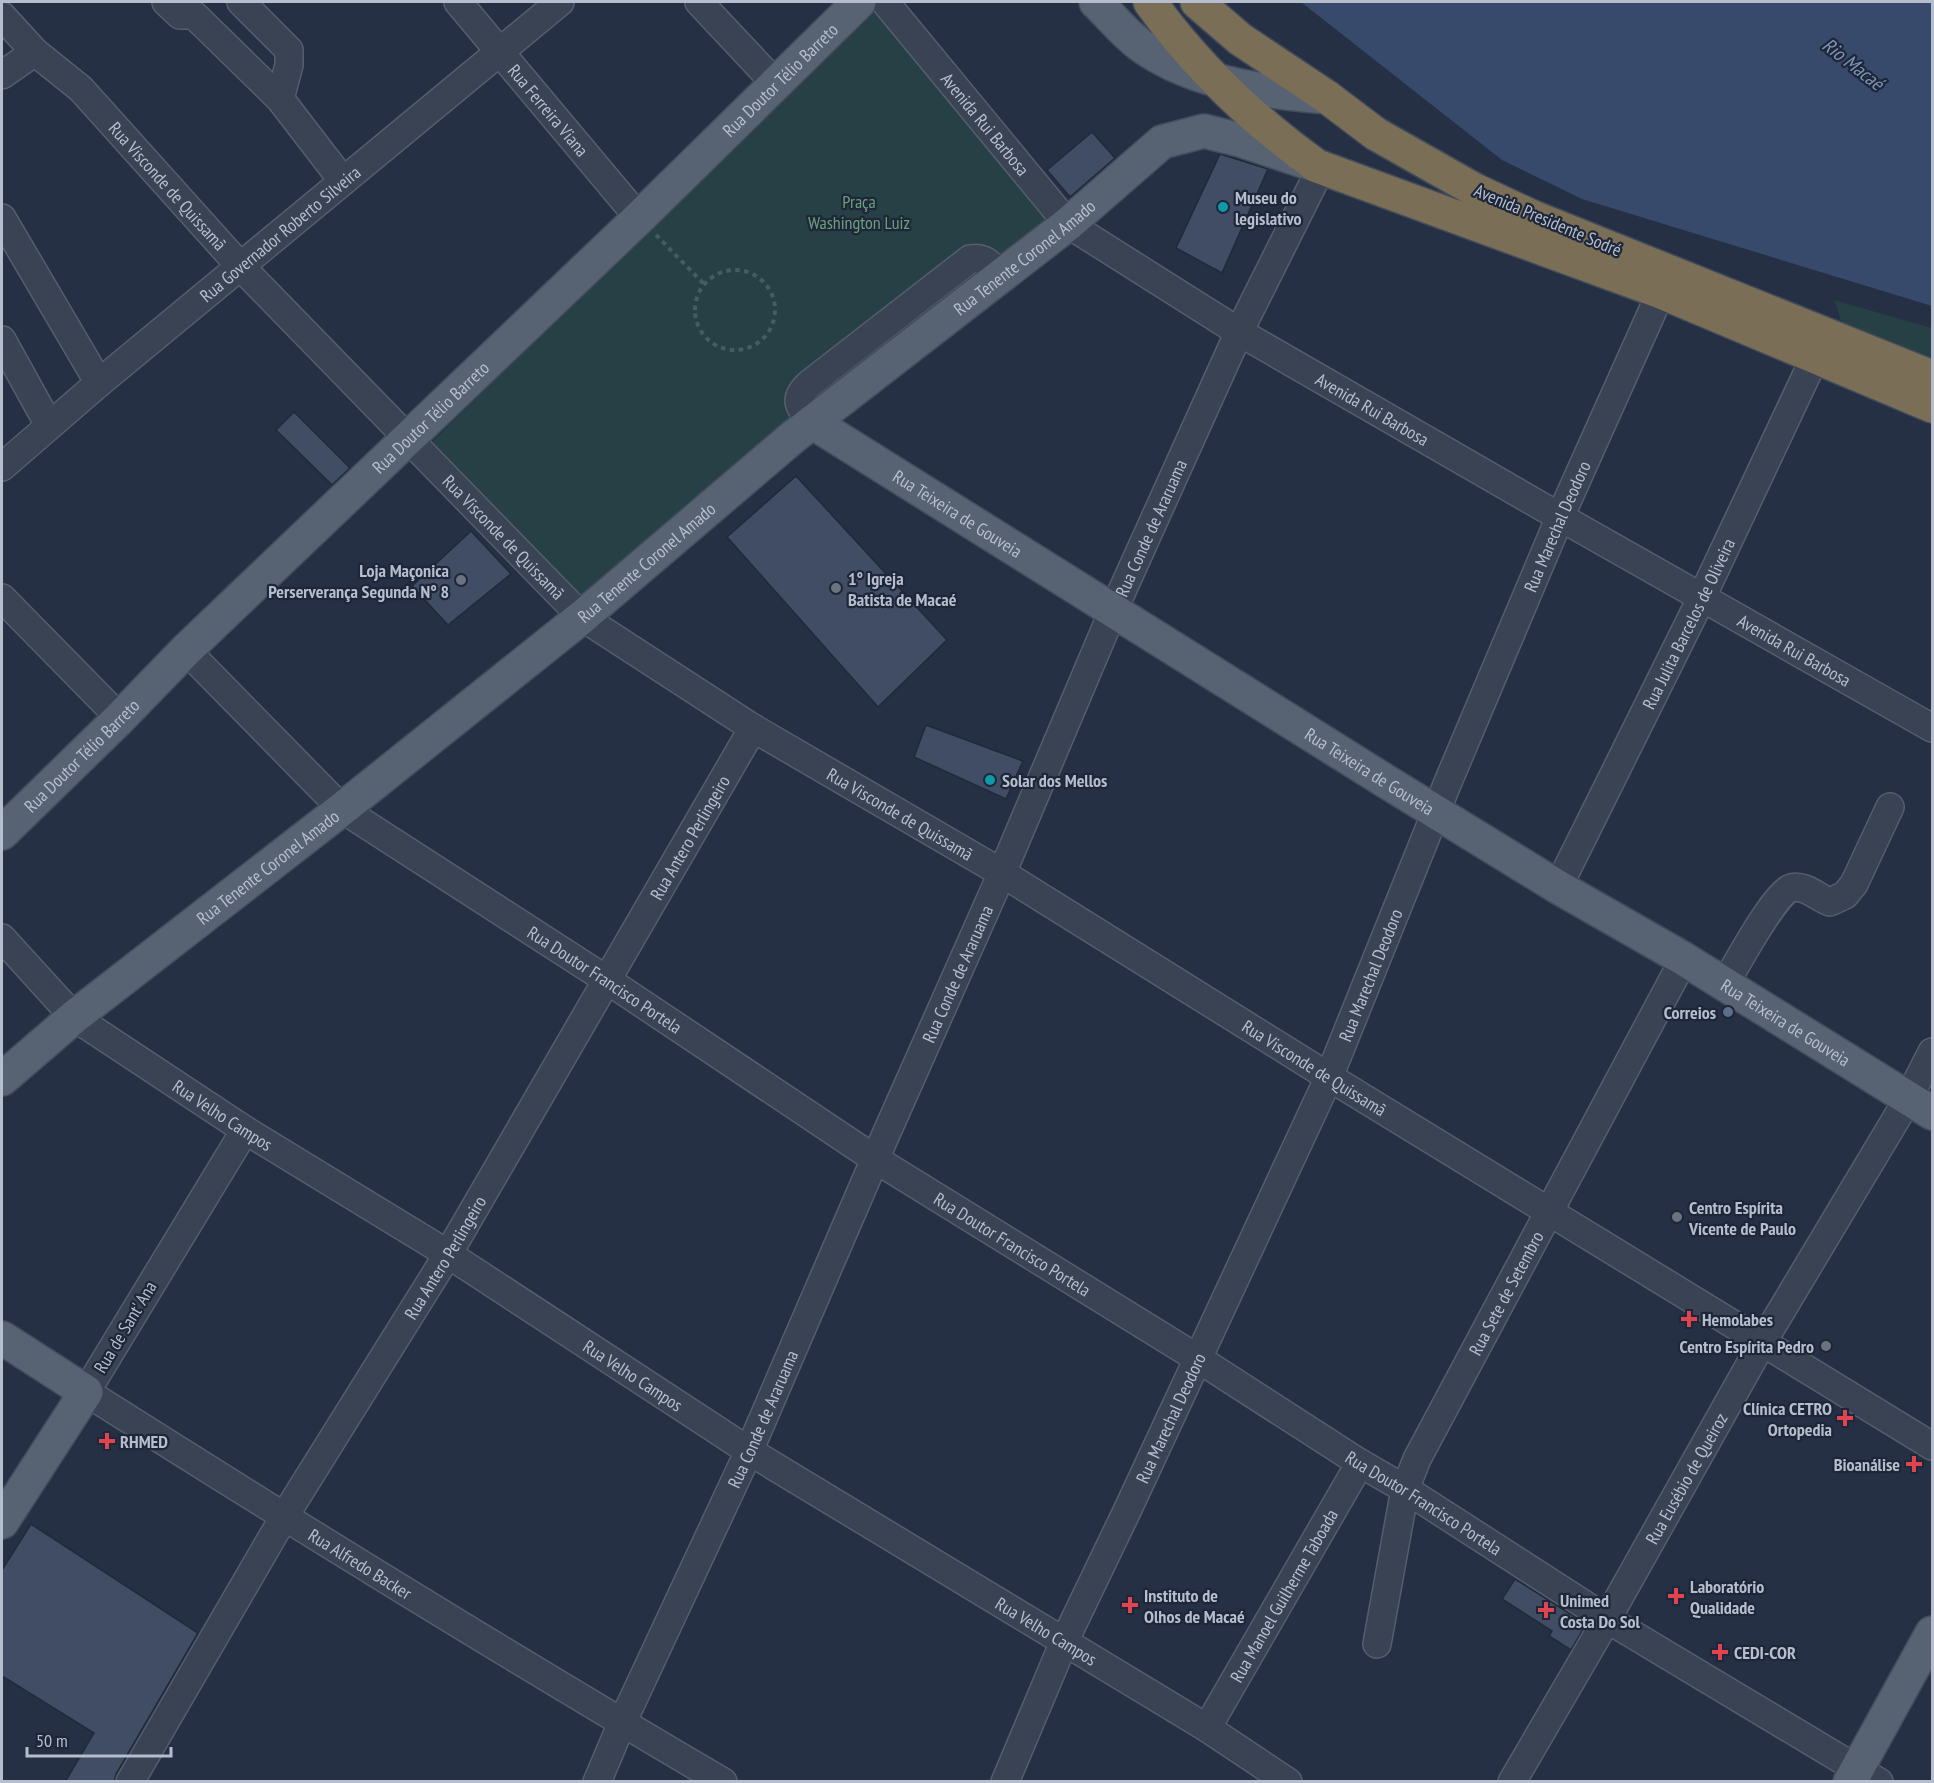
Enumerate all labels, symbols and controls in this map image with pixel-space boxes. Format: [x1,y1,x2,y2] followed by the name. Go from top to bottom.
[717,18,843,141] street label: Rua Doutor Télio Barreto
[1817,32,1890,97] water label: Rio Macaé
[503,59,594,161] street label: Rua Ferreira Viana
[936,68,1035,180] street label: Avenida Rui Barbosa
[104,117,232,255] street label: Rua Visconde de Quissamã
[195,160,365,307] street label: Rua Governador Roberto Silveira
[1471,179,1625,261] street label: Avenida Presidente Sodré
[1235,186,1302,230] place label: Museu do legislativo
[808,190,910,234] park label: Praça Washington Luiz
[949,194,1100,320] street label: Rua Tenente Coronel Amado
[1216,200,1230,214] marker: Museu do legislativo
[367,356,494,478] street label: Rua Doutor Télio Barreto
[1312,367,1433,451] street label: Avenida Rui Barbosa
[1110,456,1192,600] street label: Rua Conde de Araruama
[1518,457,1595,595] street label: Rua Marechal Deodoro
[889,464,1027,562] street label: Rua Teixeira de Gouveia
[438,470,570,604] street label: Rua Visconde de Quissamã
[572,497,720,627] street label: Rua Tenente Coronel Amado
[1637,534,1740,713] street label: Rua Julita Barcelos de Oliveira
[268,559,449,603] place label: Loja Maçonica Perserverança Segunda N° 8
[848,567,957,611] place label: 1° Igreja Batista de Macaé
[454,573,468,587] marker: Loja Maçonica Perserverança Segunda N° 8
[829,581,843,595] marker: 1° Igreja Batista de Macaé
[1734,609,1855,691] street label: Avenida Rui Barbosa
[19,694,144,817] street label: Rua Doutor Télio Barreto
[1301,722,1439,820] street label: Rua Teixeira de Gouveia
[823,762,977,865] street label: Rua Visconde de Quissamã
[1002,769,1107,792] place label: Solar dos Mellos
[644,771,735,904] street label: Rua Antero Perlingeiro
[983,773,997,787] marker: Solar dos Mellos
[192,804,344,929] street label: Rua Tenente Coronel Amado
[917,901,998,1046] street label: Rua Conde de Araruama
[1333,905,1407,1045] street label: Rua Marechal Deodoro
[523,920,686,1038] street label: Rua Doutor Francisco Portela
[1717,973,1855,1071] street label: Rua Teixeira de Gouveia
[1664,1001,1716,1024] place label: Correios
[1721,1005,1735,1019] marker: Correios
[1238,1014,1391,1121] street label: Rua Visconde de Quissamã
[169,1074,277,1156] street label: Rua Velho Campos
[930,1187,1095,1301] street label: Rua Doutor Francisco Portela
[399,1191,491,1323] street label: Rua Antero Perlingeiro
[1688,1196,1796,1240] place label: Centro Espírita Vicente de Paulo
[1670,1210,1684,1224] marker: Centro Espírita Vicente de Paulo
[1463,1227,1548,1359] street label: Rua Sete de Setembro
[89,1277,161,1377] street label: Rua de Sant' Ana
[1702,1308,1773,1331] place label: Hemolabes
[1680,1310,1698,1328] marker: Hemolabes
[579,1334,687,1416] street label: Rua Velho Campos
[1679,1335,1814,1358] place label: Centro Espírita Pedro
[1819,1339,1833,1353] marker: Centro Espírita Pedro
[722,1347,803,1491] street label: Rua Conde de Araruama
[1130,1349,1211,1487] street label: Rua Marechal Deodoro
[1743,1397,1832,1441] place label: Clínica CETRO Ortopedia
[1640,1409,1732,1548] street label: Rua Eusébio de Queiroz
[1836,1409,1854,1427] marker: Clínica CETRO Ortopedia
[120,1430,168,1453] place label: RHMED
[98,1432,116,1450] marker: RHMED
[1341,1445,1506,1560] street label: Rua Doutor Francisco Portela
[1834,1453,1900,1476] place label: Bioanálise
[1905,1455,1923,1473] marker: Bioanálise
[1224,1505,1343,1686] street label: Rua Manoel Guilherme Taboada
[304,1523,416,1604] street label: Rua Alfredo Backer
[1690,1575,1764,1619] place label: Laboratório Qualidade
[1144,1584,1245,1628] place label: Instituto de Olhos de Macaé
[1667,1587,1685,1605] marker: Laboratório Qualidade
[1560,1589,1641,1633] place label: Unimed Costa Do Sol
[992,1591,1101,1670] street label: Rua Velho Campos
[1121,1596,1139,1614] marker: Instituto de Olhos de Macaé
[1537,1601,1555,1619] marker: Unimed Costa Do Sol
[1734,1641,1796,1664] place label: CEDI-COR
[1711,1643,1729,1661] marker: CEDI-COR
[27,1720,171,1758] scale bar
[36,1729,68,1752] text: 50 m

